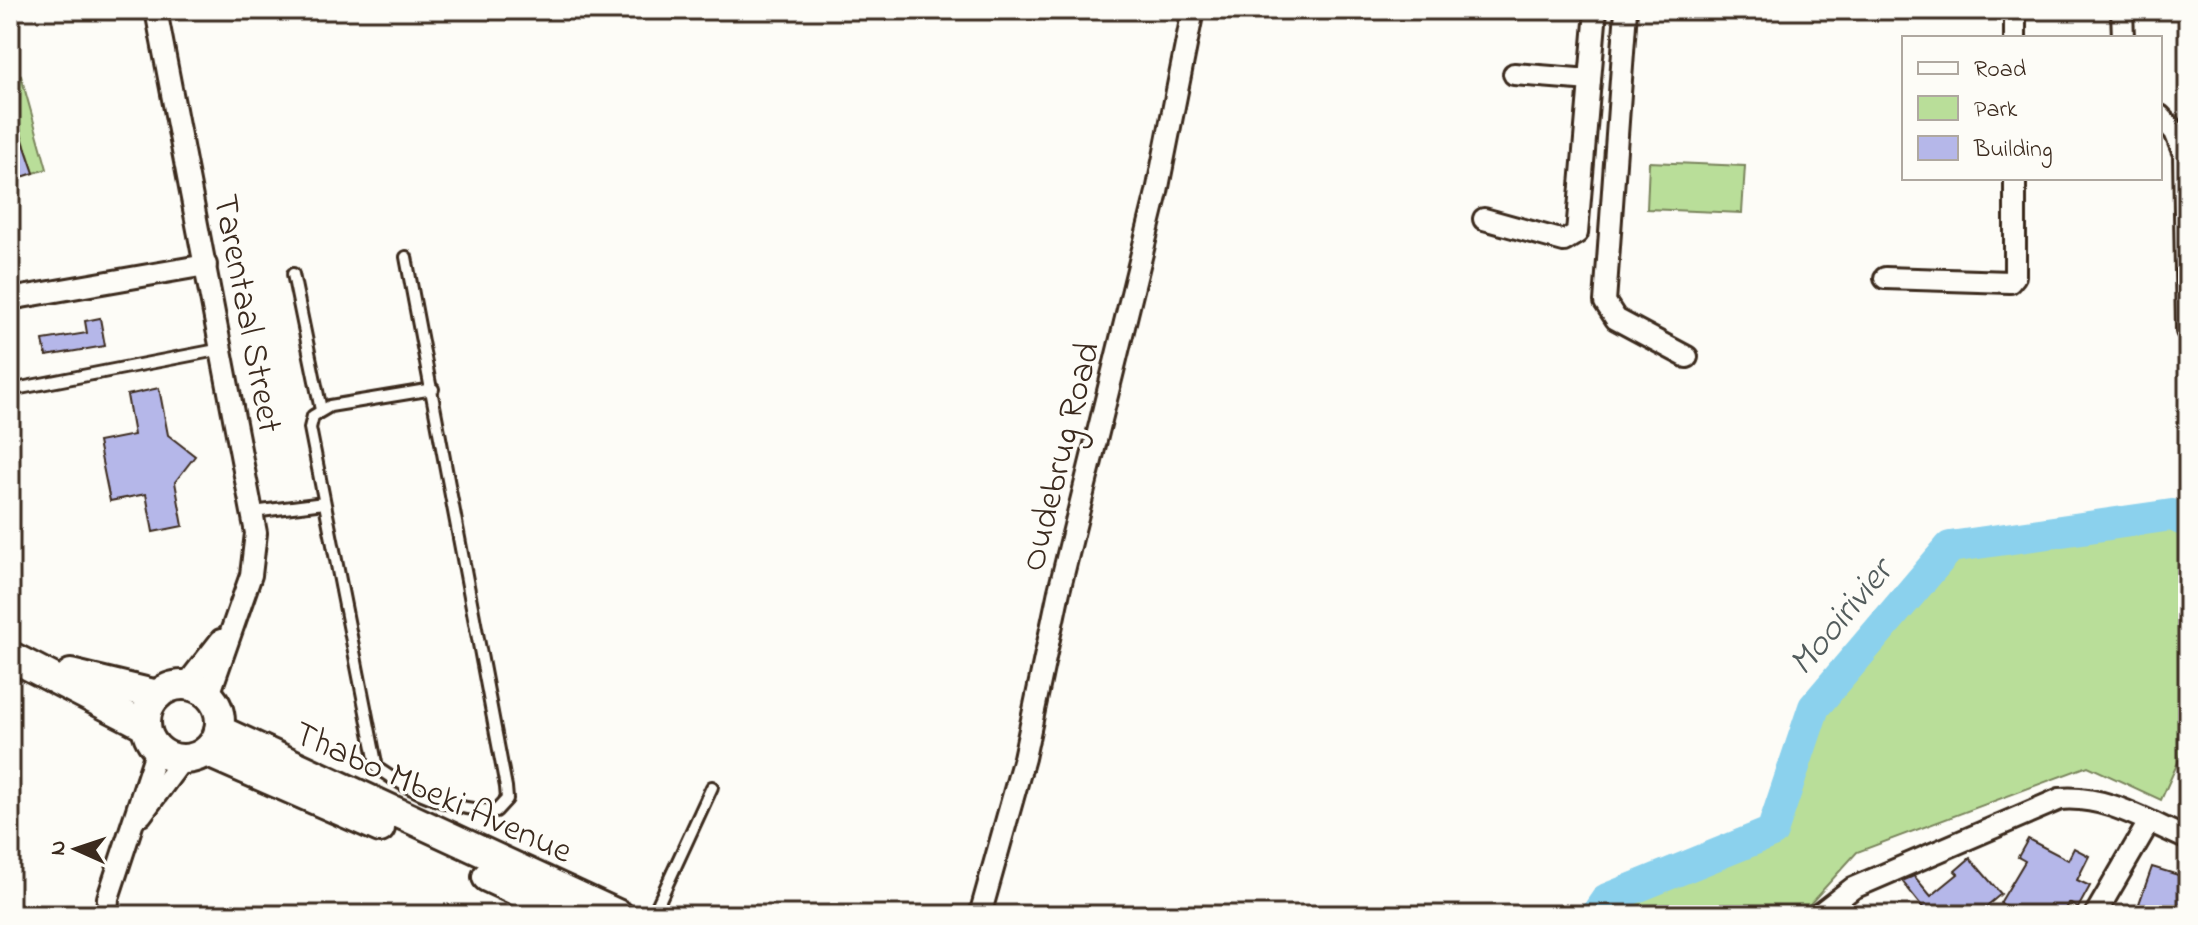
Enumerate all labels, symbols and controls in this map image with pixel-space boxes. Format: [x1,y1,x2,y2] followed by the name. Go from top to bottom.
[1902,36,2162,180] legend
[1974,53,2027,88] text: Road
[1974,93,2018,128] text: Park
[1973,133,2053,168] text: Building
[196,190,295,438] street label: Tarentaal Street
[1008,337,1116,577] street label: Oudebrug Road
[1776,544,1911,690] water label: Mooirivier
[284,709,581,880] street label: Thabo Mbeki Avenue
[36,809,116,889] north arrow
[43,840,75,856] text: N

